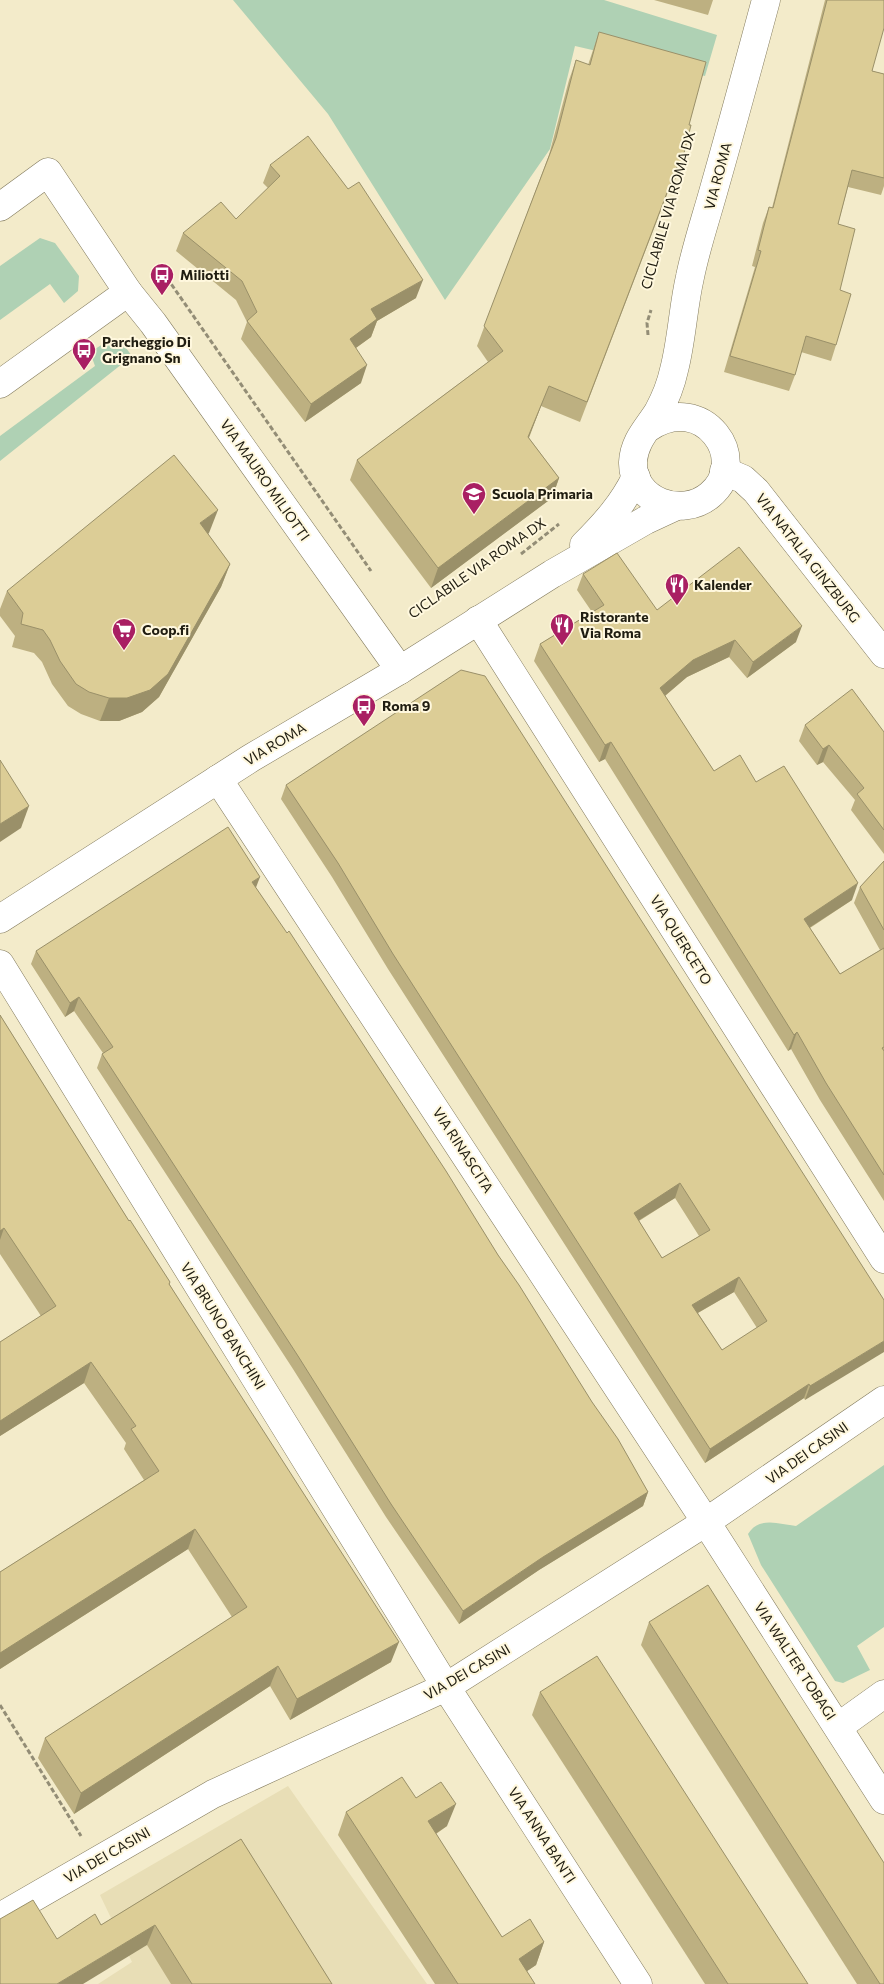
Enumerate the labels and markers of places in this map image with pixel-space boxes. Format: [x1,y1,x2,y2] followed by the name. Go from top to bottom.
[149,262,175,296] bus stop icon: Miliotti
[180,266,229,283] place label: Miliotti
[102,333,191,366] place label: Parcheggio Di Grignano Sn
[71,337,97,371] bus stop icon: Parcheggio Di Grignano Sn
[461,481,487,515] school or university icon: Scuola Primaria
[492,485,593,502] place label: Scuola Primaria
[664,572,690,606] restaurant icon: Kalender
[694,576,752,593] place label: Kalender
[580,608,649,641] place label: Ristorante Via Roma
[549,612,575,646] restaurant icon: Ristorante Via Roma
[111,617,137,651] supermarket icon: Coop.fi
[142,621,189,638] place label: Coop.fi
[351,693,377,727] bus stop icon: Roma 9
[382,697,431,714] place label: Roma 9

